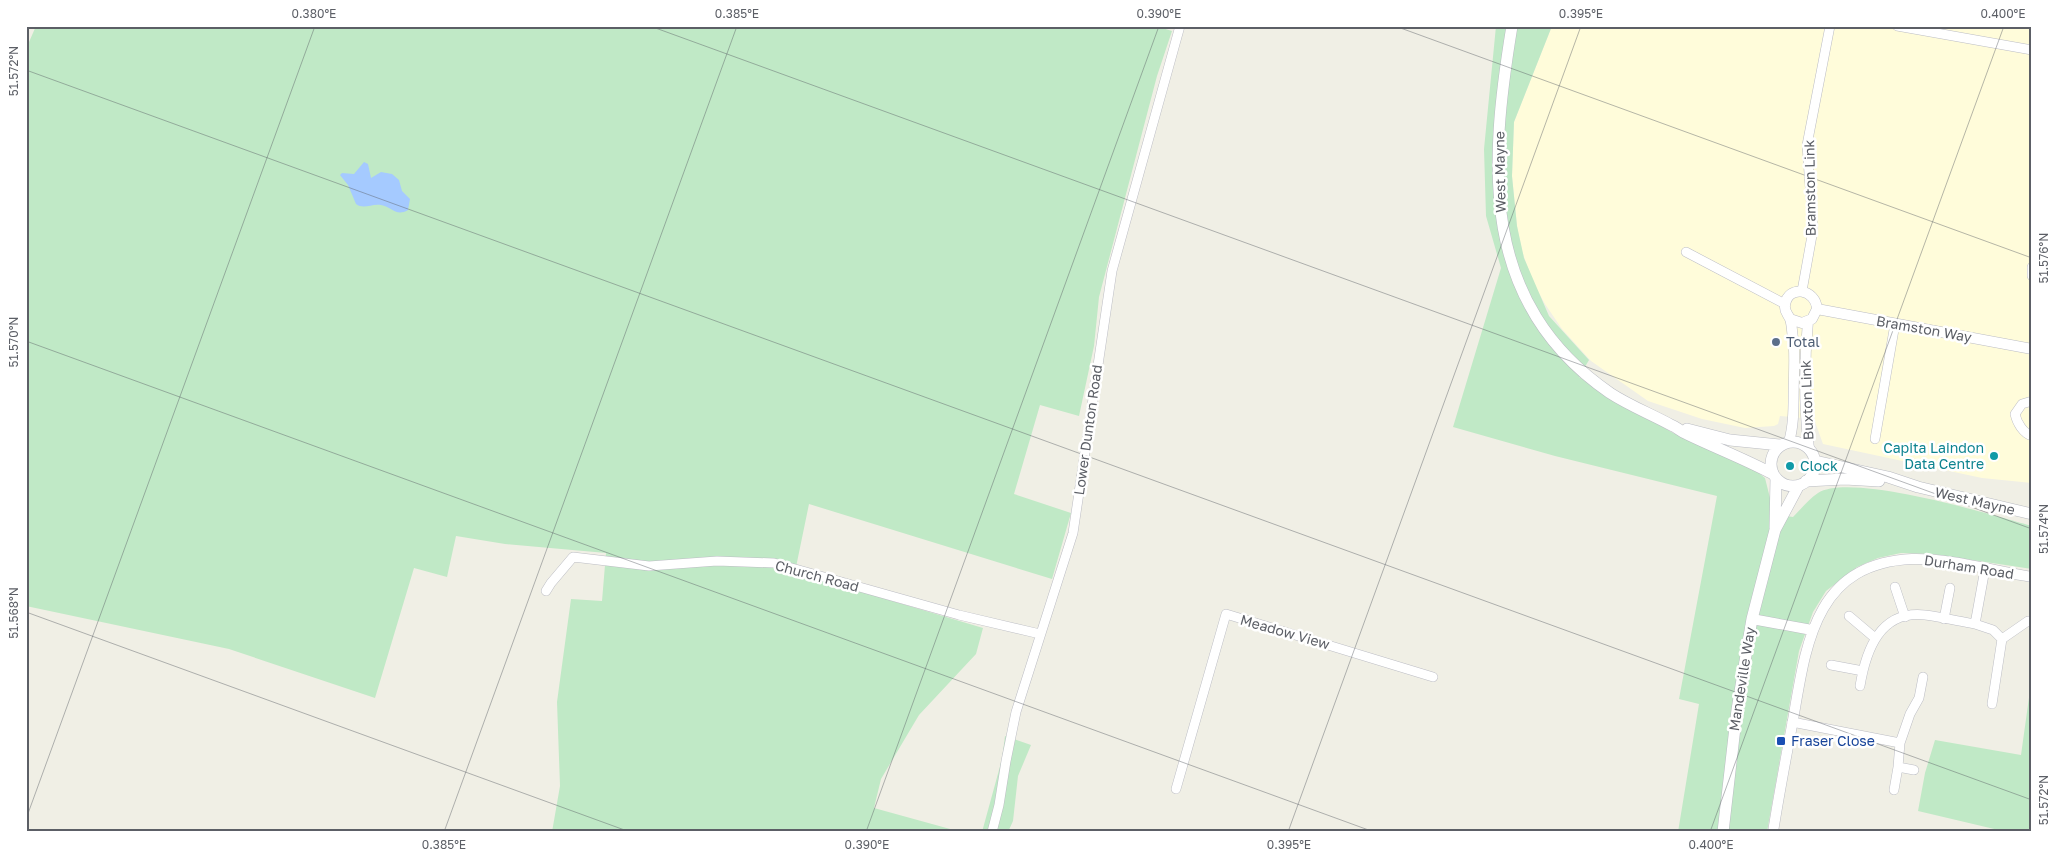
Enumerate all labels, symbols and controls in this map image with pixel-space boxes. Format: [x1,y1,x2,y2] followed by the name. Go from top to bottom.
[292,6,336,21] text: 0.380°E
[715,6,759,21] text: 0.385°E
[1137,6,1181,21] text: 0.390°E
[1559,6,1603,21] text: 0.395°E
[1980,6,2026,21] text: 0.400°E
[6,46,21,96] text: 51.572°N
[1490,131,1509,213] street label: West Mayne
[1800,139,1819,237] street label: Bramston Link
[2036,233,2051,283] text: 51.576°N
[1875,312,1973,345] street label: Bramston Way
[6,317,21,367] text: 51.570°N
[1786,333,1820,350] place label: Total
[1770,336,1782,348] marker: Total
[1797,360,1816,440] street label: Buxton Link
[1070,364,1105,496] street label: Lower Dunton Road
[1883,439,1984,472] place label: Capita Laindon Data Centre
[1988,450,2000,462] marker: Capita Laindon Data Centre
[1800,457,1838,474] place label: Clock
[1784,460,1796,472] marker: Clock
[1933,483,2017,518] street label: West Mayne
[2036,504,2051,554] text: 51.574°N
[1923,551,2015,582] street label: Durham Road
[773,556,861,595] street label: Church Road
[6,587,21,639] text: 51.568°N
[1238,611,1332,652] street label: Meadow View
[1725,625,1758,732] street label: Mandeville Way
[1791,732,1875,749] place label: Fraser Close
[1775,735,1787,747] marker: Fraser Close
[2036,775,2051,825] text: 51.572°N
[422,837,466,852] text: 0.385°E
[845,837,889,852] text: 0.390°E
[1267,837,1311,852] text: 0.395°E
[1688,837,1734,852] text: 0.400°E

